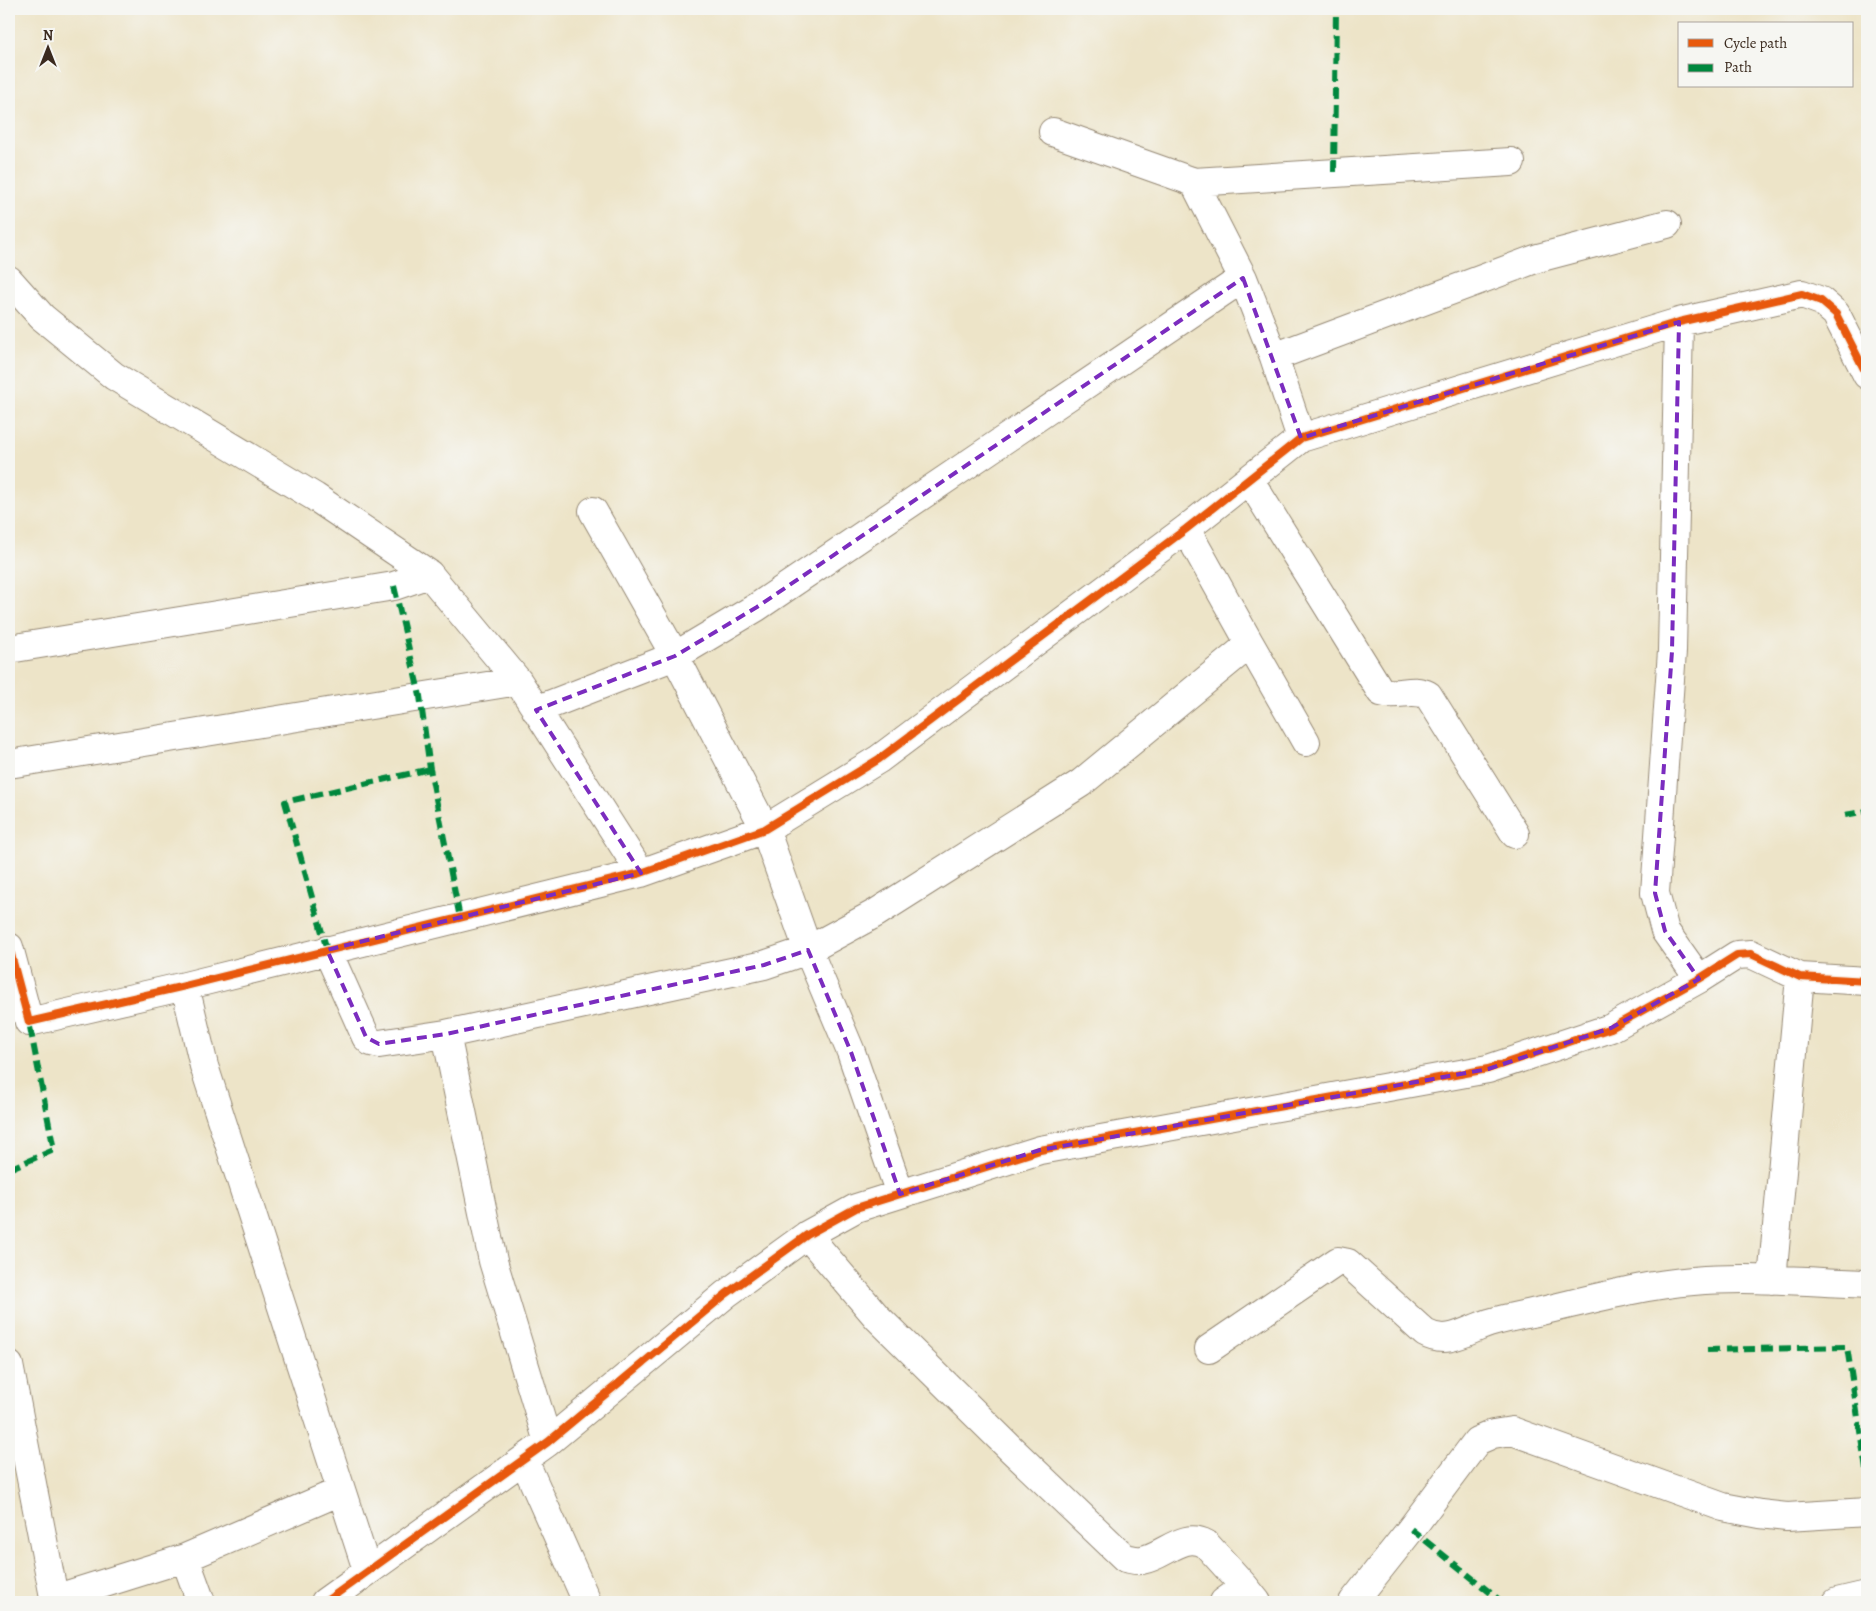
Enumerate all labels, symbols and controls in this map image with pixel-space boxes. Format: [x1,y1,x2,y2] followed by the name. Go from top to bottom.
[22,22,72,72] north arrow
[1678,22,1854,88] legend
[43,26,53,45] text: N
[1724,33,1787,53] text: Cycle path
[1724,57,1752,77] text: Path

